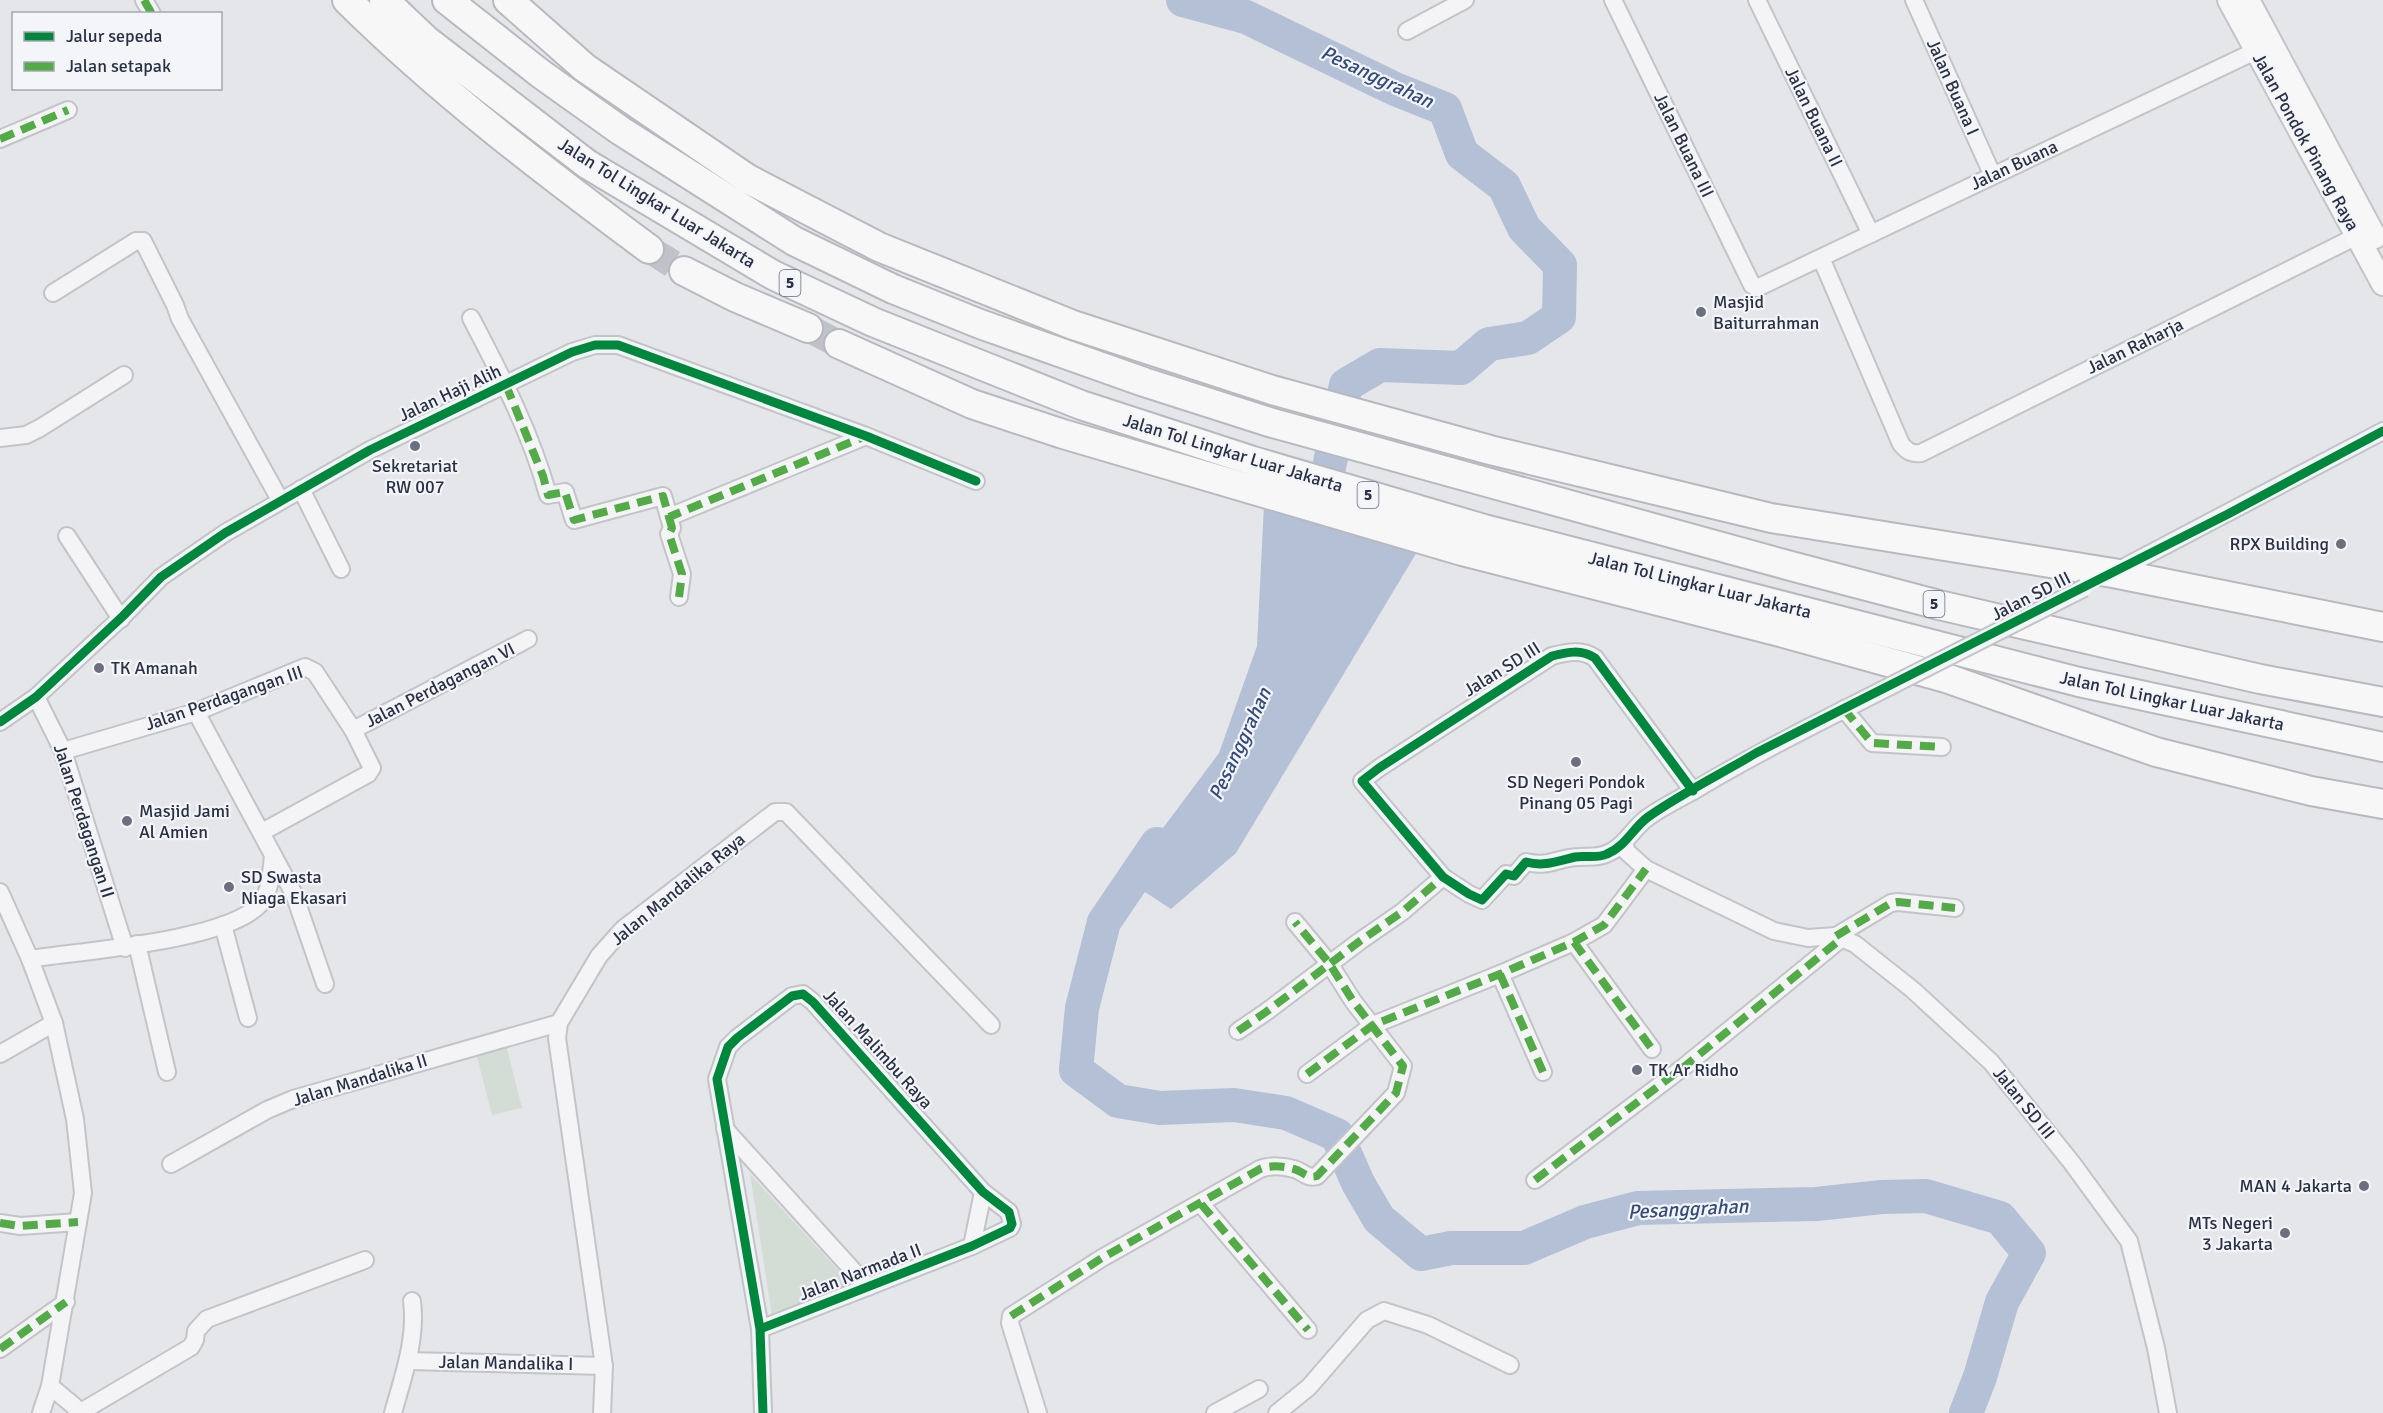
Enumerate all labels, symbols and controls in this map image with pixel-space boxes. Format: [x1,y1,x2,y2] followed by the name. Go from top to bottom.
[12,12,222,90] legend
[66,25,162,47] text: Jalur sepeda
[1922,35,1984,139] street label: Jalan Buana I
[1317,40,1438,114] water label: Pesanggrahan
[2248,49,2364,235] street label: Jalan Pondok Pinang Raya
[66,55,171,77] text: Jalan setapak
[1780,64,1848,170] street label: Jalan Buana II
[1649,89,1719,201] street label: Jalan Buana III
[554,133,760,273] street label: Jalan Tol Lingkar Luar Jakarta
[1967,135,2061,195] street label: Jalan Buana
[780,270,800,296] road number: 5
[1713,291,1819,334] place label: Masjid Baiturrahman
[1694,305,1708,319] marker: Masjid Baiturrahman
[2083,313,2187,379] street label: Jalan Raharja
[395,360,505,426] street label: Jalan Haji Alih
[1120,409,1346,497] street label: Jalan Tol Lingkar Luar Jakarta
[408,439,422,453] marker: Sekretariat RW 007
[372,455,458,498] place label: Sekretariat RW 007
[1358,482,1378,508] road number: 5
[2230,533,2329,555] place label: RPX Building
[2334,537,2348,551] marker: RPX Building
[1586,547,1814,623] street label: Jalan Tol Lingkar Luar Jakarta
[1988,567,2074,625] street label: Jalan SD III
[1924,591,1944,617] road number: 5
[1460,637,1544,701] street label: Jalan SD III
[361,638,519,732] street label: Jalan Perdagangan VI
[111,657,198,679] place label: TK Amanah
[92,661,106,675] marker: TK Amanah
[142,661,306,735] street label: Jalan Perdagangan III
[2058,666,2286,736] street label: Jalan Tol Lingkar Luar Jakarta
[1203,683,1277,804] water label: Pesanggrahan
[49,741,119,901] street label: Jalan Perdagangan II
[1569,755,1583,769] marker: SD Negeri Pondok Pinang 05 Pagi
[1507,771,1645,814] place label: SD Negeri Pondok Pinang 05 Pagi
[139,800,230,843] place label: Masjid Jami Al Amien
[120,814,134,828] marker: Masjid Jami Al Amien
[607,828,749,950] street label: Jalan Mandalika Raya
[241,866,347,909] place label: SD Swasta Niaga Ekasari
[222,880,236,894] marker: SD Swasta Niaga Ekasari
[819,985,937,1113] street label: Jalan Malimbu Raya
[290,1049,430,1111] street label: Jalan Mandalika II
[1649,1059,1739,1081] place label: TK Ar Ridho
[1988,1062,2060,1144] street label: Jalan SD III
[1630,1063,1644,1077] marker: TK Ar Ridho
[2239,1175,2352,1197] place label: MAN 4 Jakarta
[2357,1179,2371,1193] marker: MAN 4 Jakarta
[1627,1193,1750,1225] water label: Pesanggrahan
[2188,1212,2273,1255] place label: MTs Negeri 3 Jakarta
[2278,1226,2292,1240] marker: MTs Negeri 3 Jakarta
[796,1239,924,1305] street label: Jalan Narmada II
[439,1351,573,1375] street label: Jalan Mandalika I

